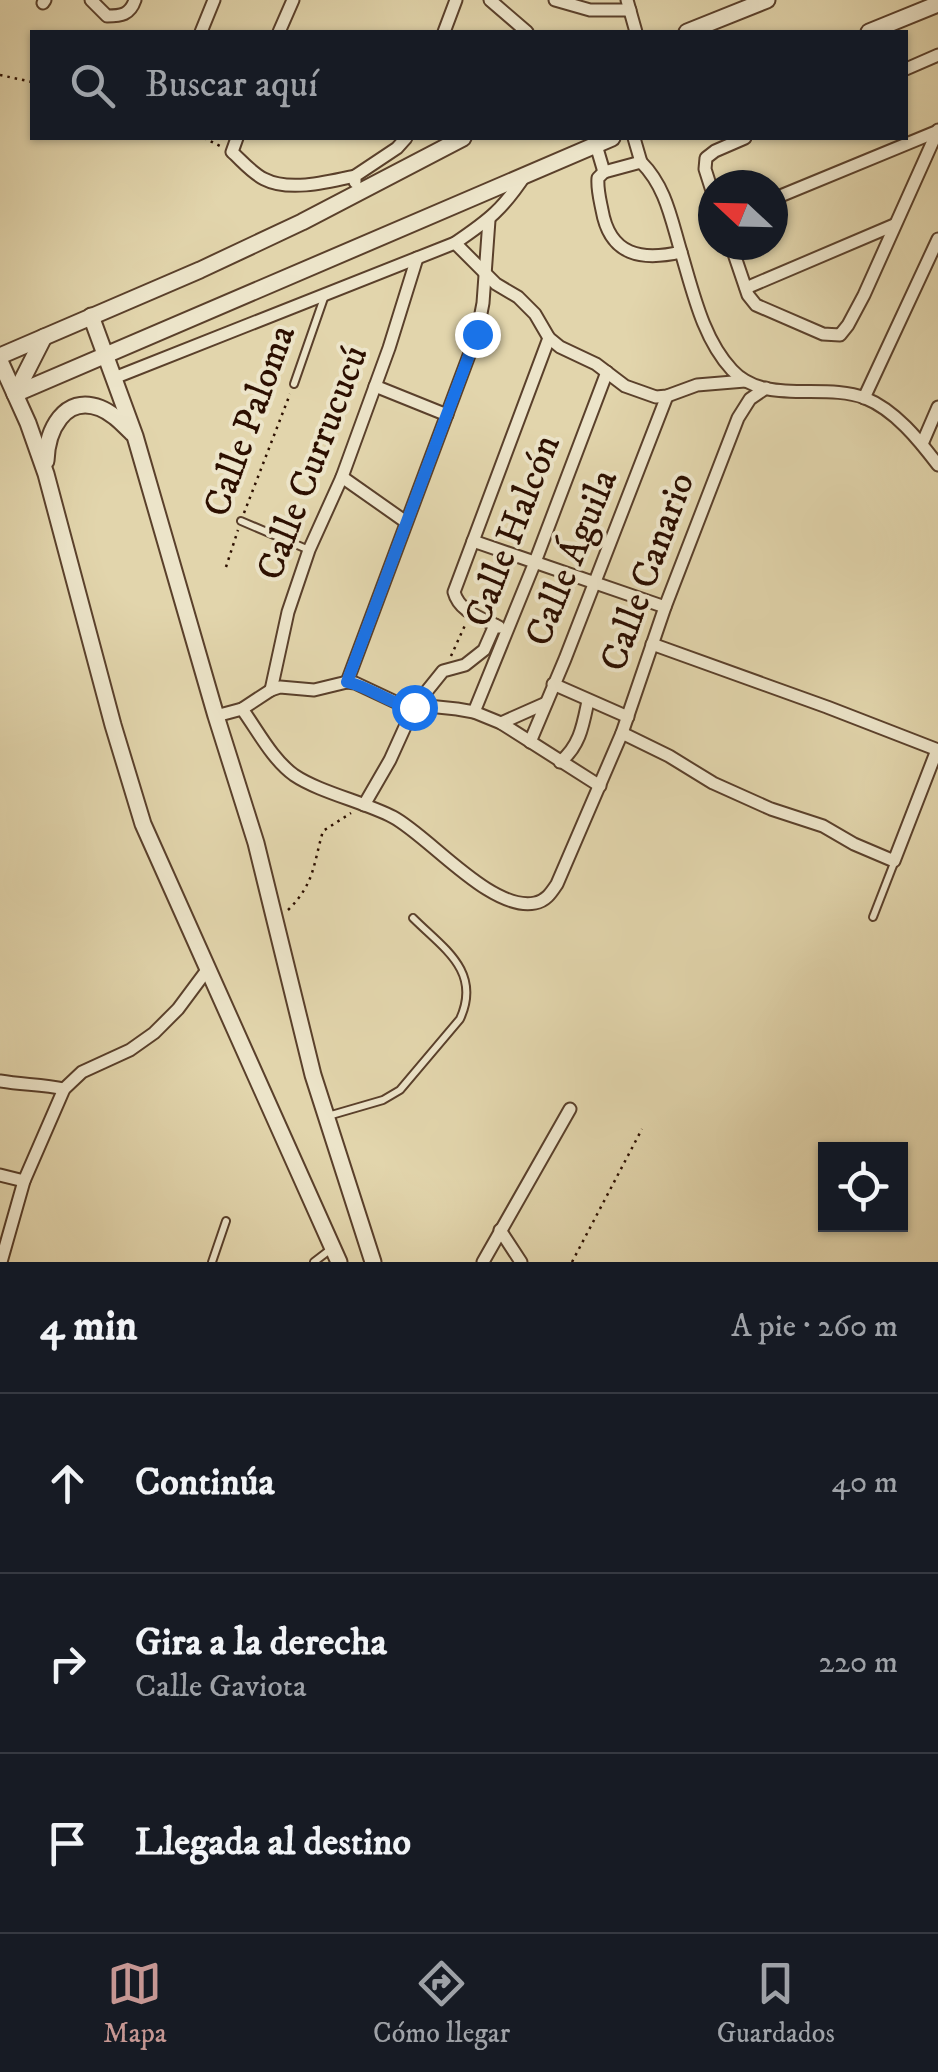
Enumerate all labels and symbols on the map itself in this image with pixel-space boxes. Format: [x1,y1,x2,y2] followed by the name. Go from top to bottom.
[698,170,788,260] north arrow
[455,312,501,358] route end
[193,319,307,523] street label: Calle Paloma
[246,339,380,587] street label: Calle Currucucú
[454,428,572,634] street label: Calle Halcón
[515,463,629,653] street label: Calle Águila
[590,466,706,678] street label: Calle Canario
[392,685,438,731] route start

